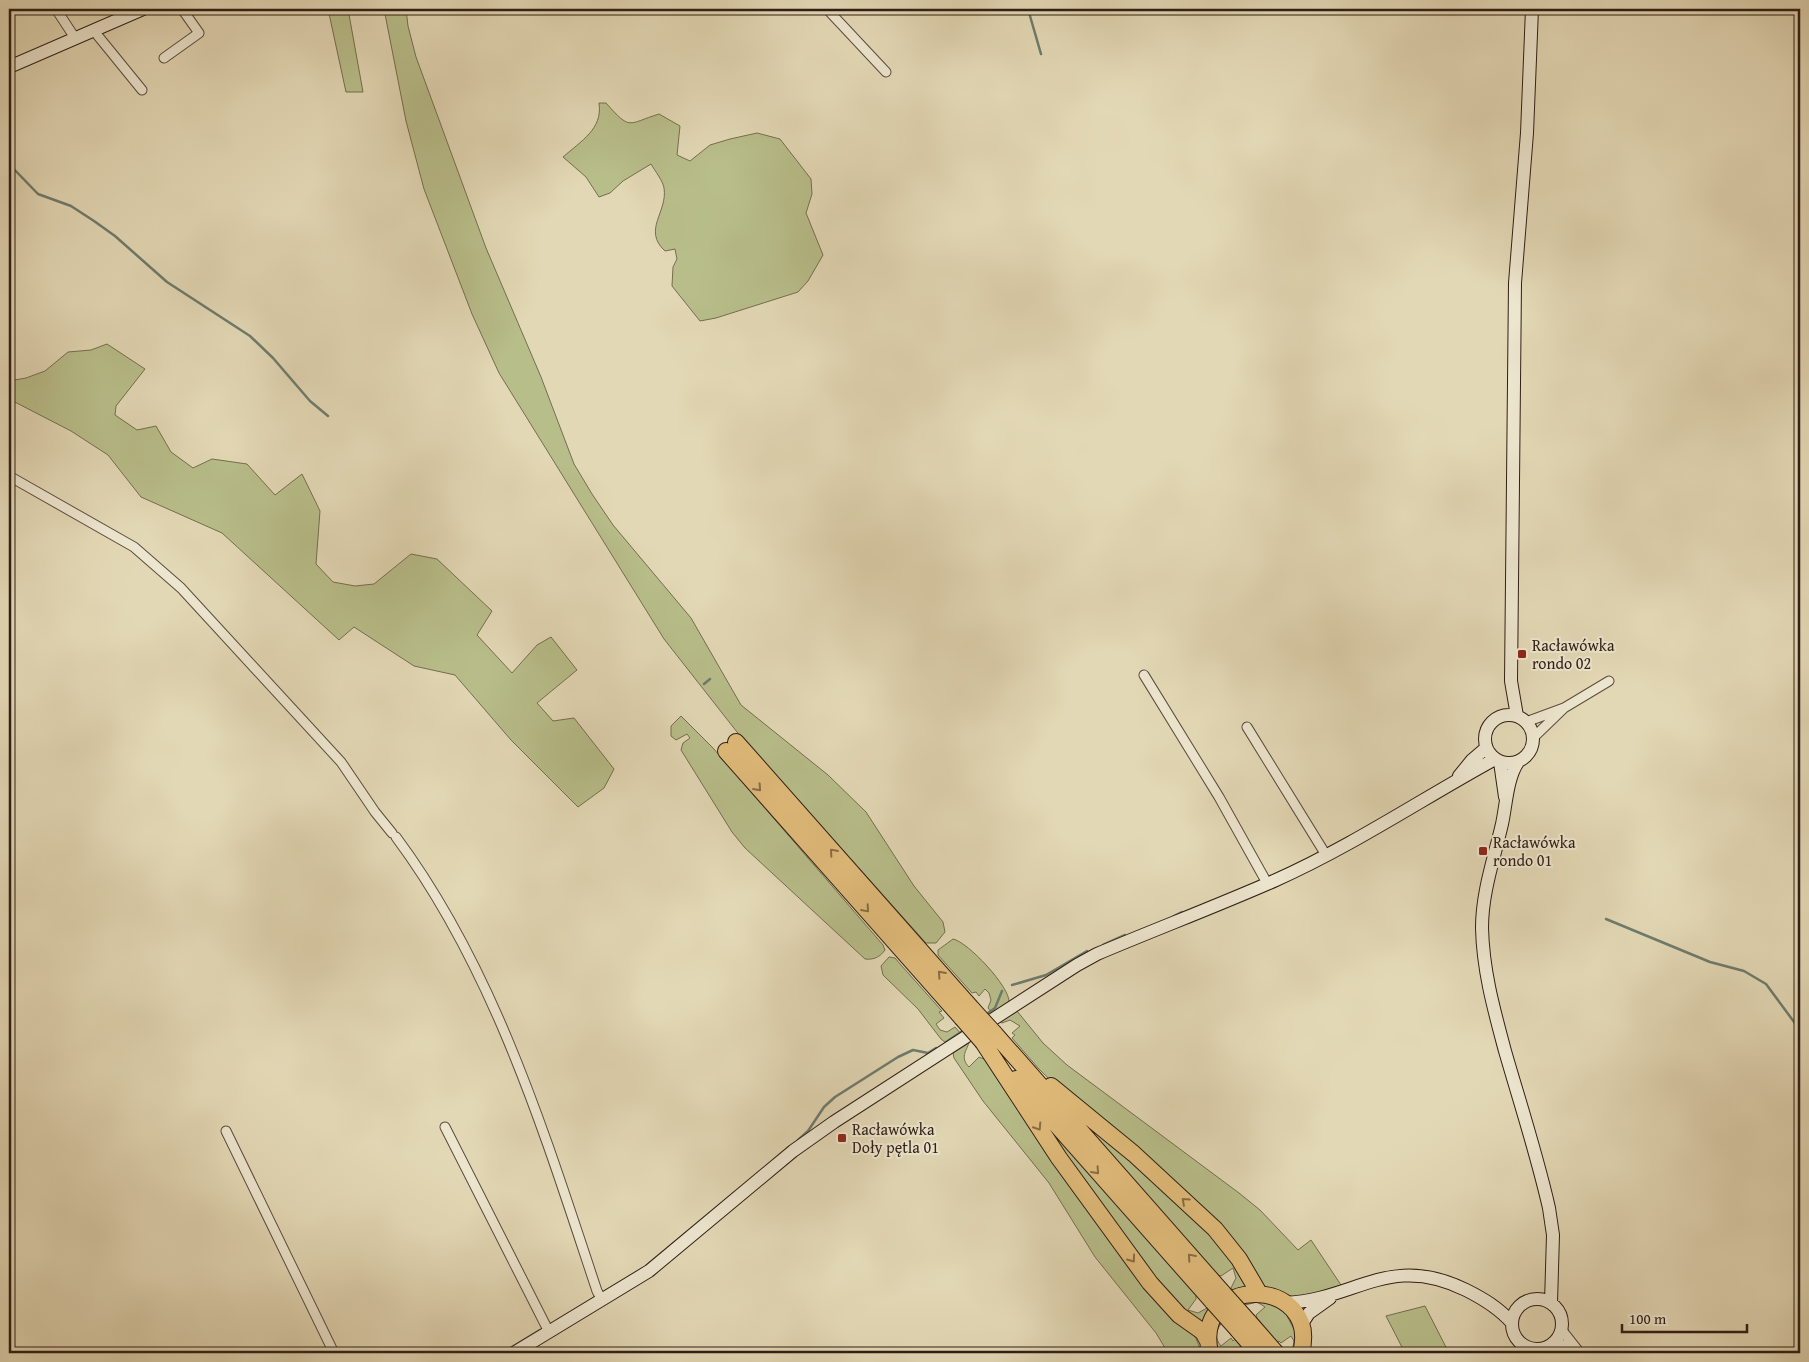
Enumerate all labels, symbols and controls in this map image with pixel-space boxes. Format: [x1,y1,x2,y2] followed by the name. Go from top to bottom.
[1532,633,1615,675] place label: Racławówka rondo 02
[1516,648,1528,660] marker: Racławówka rondo 02
[752,782,761,791] one-way arrow
[1493,830,1576,872] place label: Racławówka rondo 01
[1477,845,1489,857] marker: Racławówka rondo 01
[830,848,839,857] one-way arrow
[860,904,869,913] one-way arrow
[937,970,946,979] one-way arrow
[852,1117,939,1159] place label: Racławówka Doły pętla 01
[1032,1121,1041,1130] one-way arrow
[836,1132,848,1144] marker: Racławówka Doły pętla 01
[1090,1165,1099,1174] one-way arrow
[1182,1198,1191,1207] one-way arrow
[1127,1253,1135,1262] one-way arrow
[1187,1253,1196,1262] one-way arrow
[1622,1302,1746,1334] scale bar
[1629,1308,1667,1329] text: 100 m

